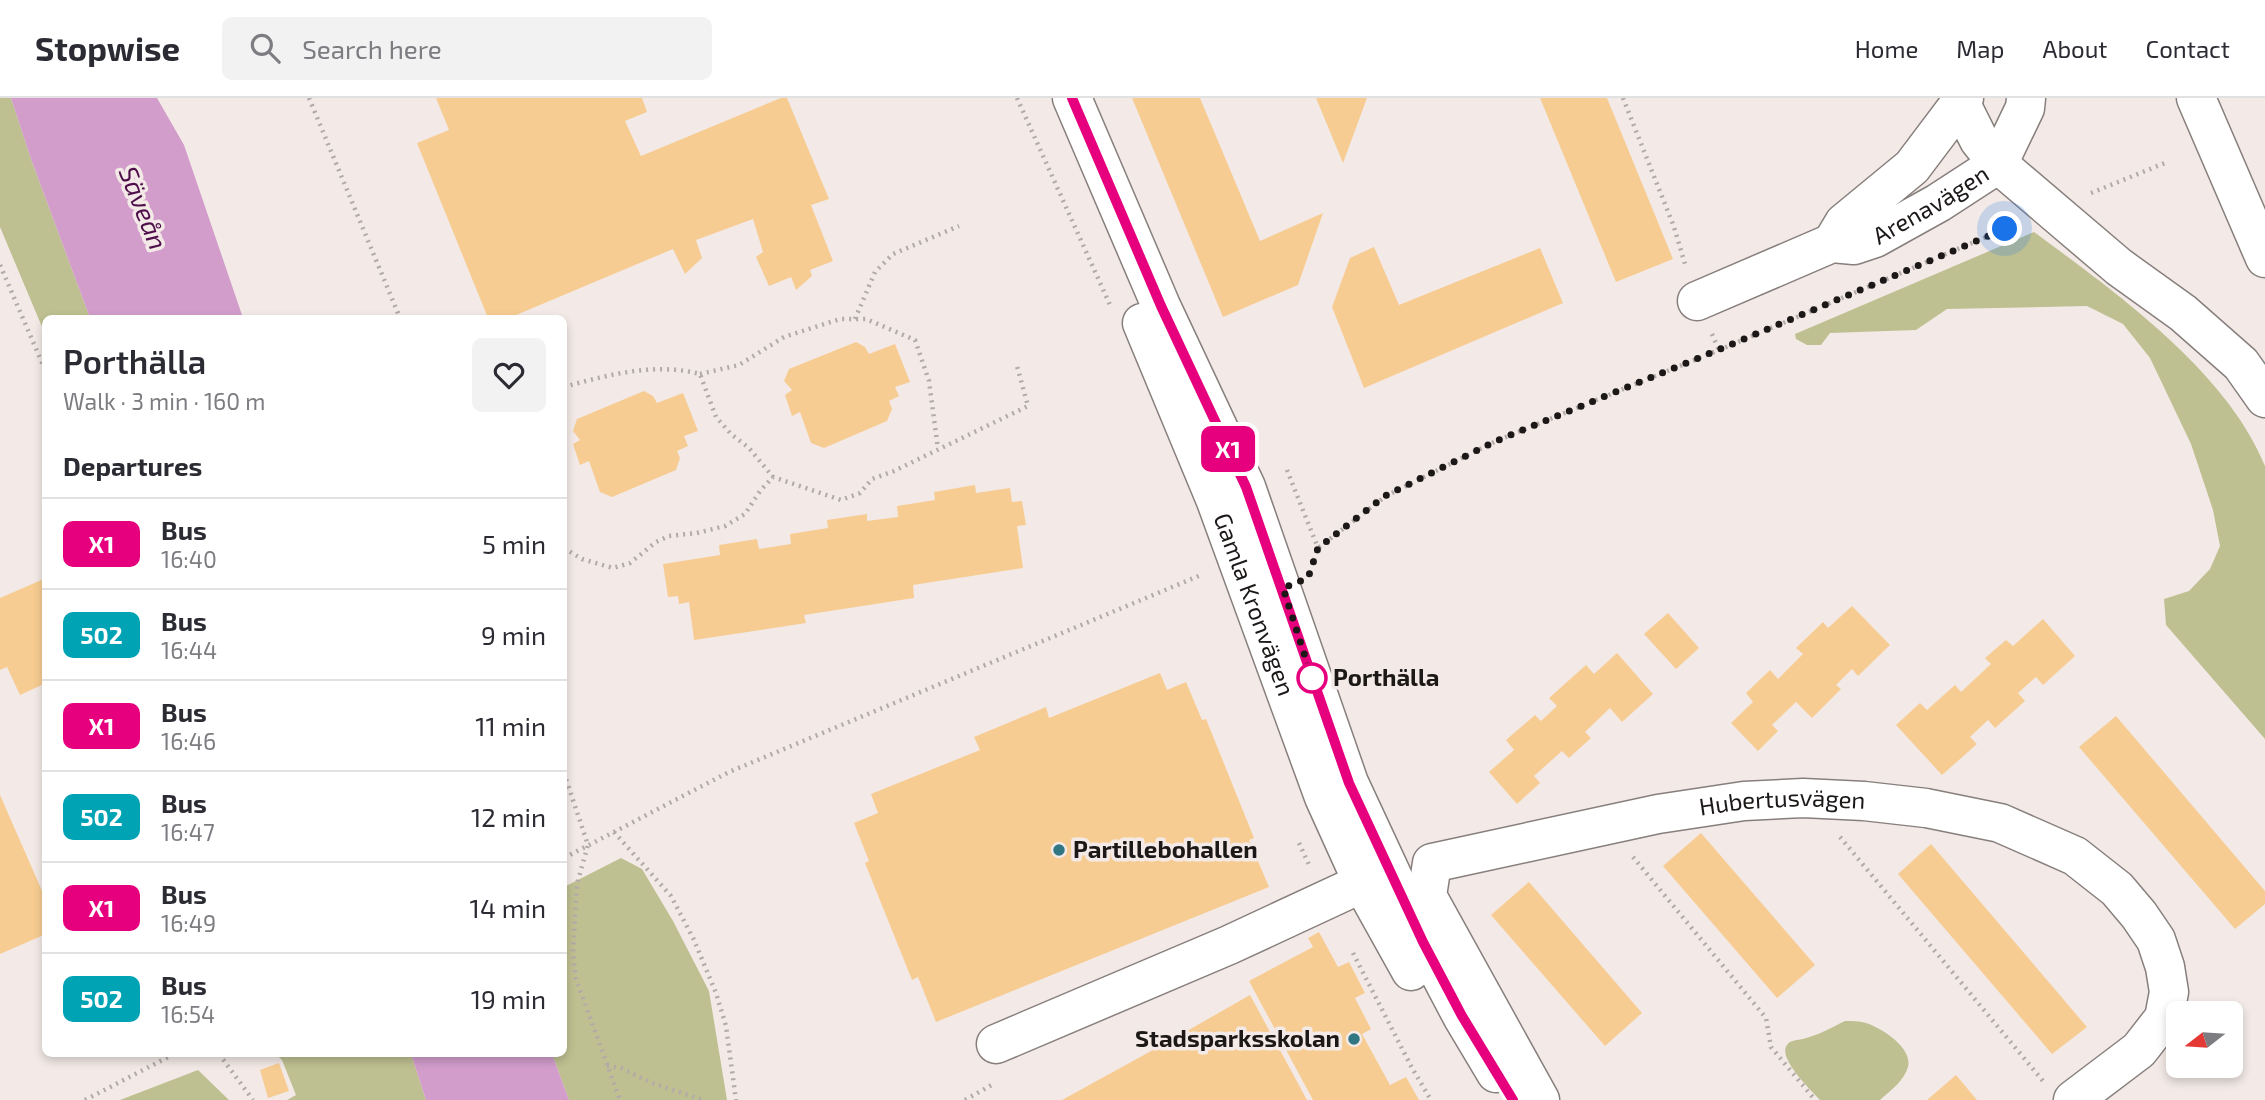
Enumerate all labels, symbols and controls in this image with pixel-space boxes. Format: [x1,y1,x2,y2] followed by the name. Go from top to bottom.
[222,17,712,80] search box
[35,28,180,68] text: Stopwise
[246,29,284,67] icon: search
[302,33,442,64] text: Search here
[1855,34,1918,63] text: Home
[1956,34,2004,63] text: Map
[2042,34,2108,63] text: About
[2146,34,2230,63] text: Contact
[1867,158,1994,249] street label: Arenavägen
[114,161,175,254] water label: Säveån
[1987,211,2022,246] your location
[472,338,546,412] button: heart
[63,341,206,381] text: Porthälla
[63,387,265,415] text: Walk · 3 min · 160 m
[1196,426,1260,472] line badge: X1
[1215,434,1241,463] text: X1
[63,450,202,481] text: Departures
[1209,509,1302,699] street label: Gamla Kronvägen
[161,514,207,545] text: Bus
[482,528,546,559] text: 5 min
[89,529,114,558] text: X1
[161,545,217,573] text: 16:40
[161,605,207,636] text: Bus
[481,619,546,650] text: 9 min
[80,620,123,649] text: 502
[161,636,217,664] text: 16:44
[1333,662,1440,691] place label: Porthälla
[1297,663,1327,693] marker: Porthälla
[161,696,207,727] text: Bus
[475,710,546,741] text: 11 min
[89,711,114,740] text: X1
[161,727,216,755] text: 16:46
[1697,782,1866,821] street label: Hubertusvägen
[161,787,207,818] text: Bus
[471,801,546,832] text: 12 min
[80,802,123,831] text: 502
[161,818,215,846] text: 16:47
[1073,834,1258,863] place label: Partillebohallen
[1051,842,1067,858] marker: Partillebohallen
[161,878,207,909] text: Bus
[470,892,546,923] text: 14 min
[89,893,114,922] text: X1
[161,909,216,937] text: 16:49
[161,969,207,1000] text: Bus
[471,983,546,1014] text: 19 min
[80,984,123,1013] text: 502
[161,1000,215,1028] text: 16:54
[2166,1001,2244,1078] north arrow
[2166,1001,2243,1078] map controls
[1135,1023,1340,1052] place label: Stadsparksskolan
[1346,1031,1362,1047] marker: Stadsparksskolan

